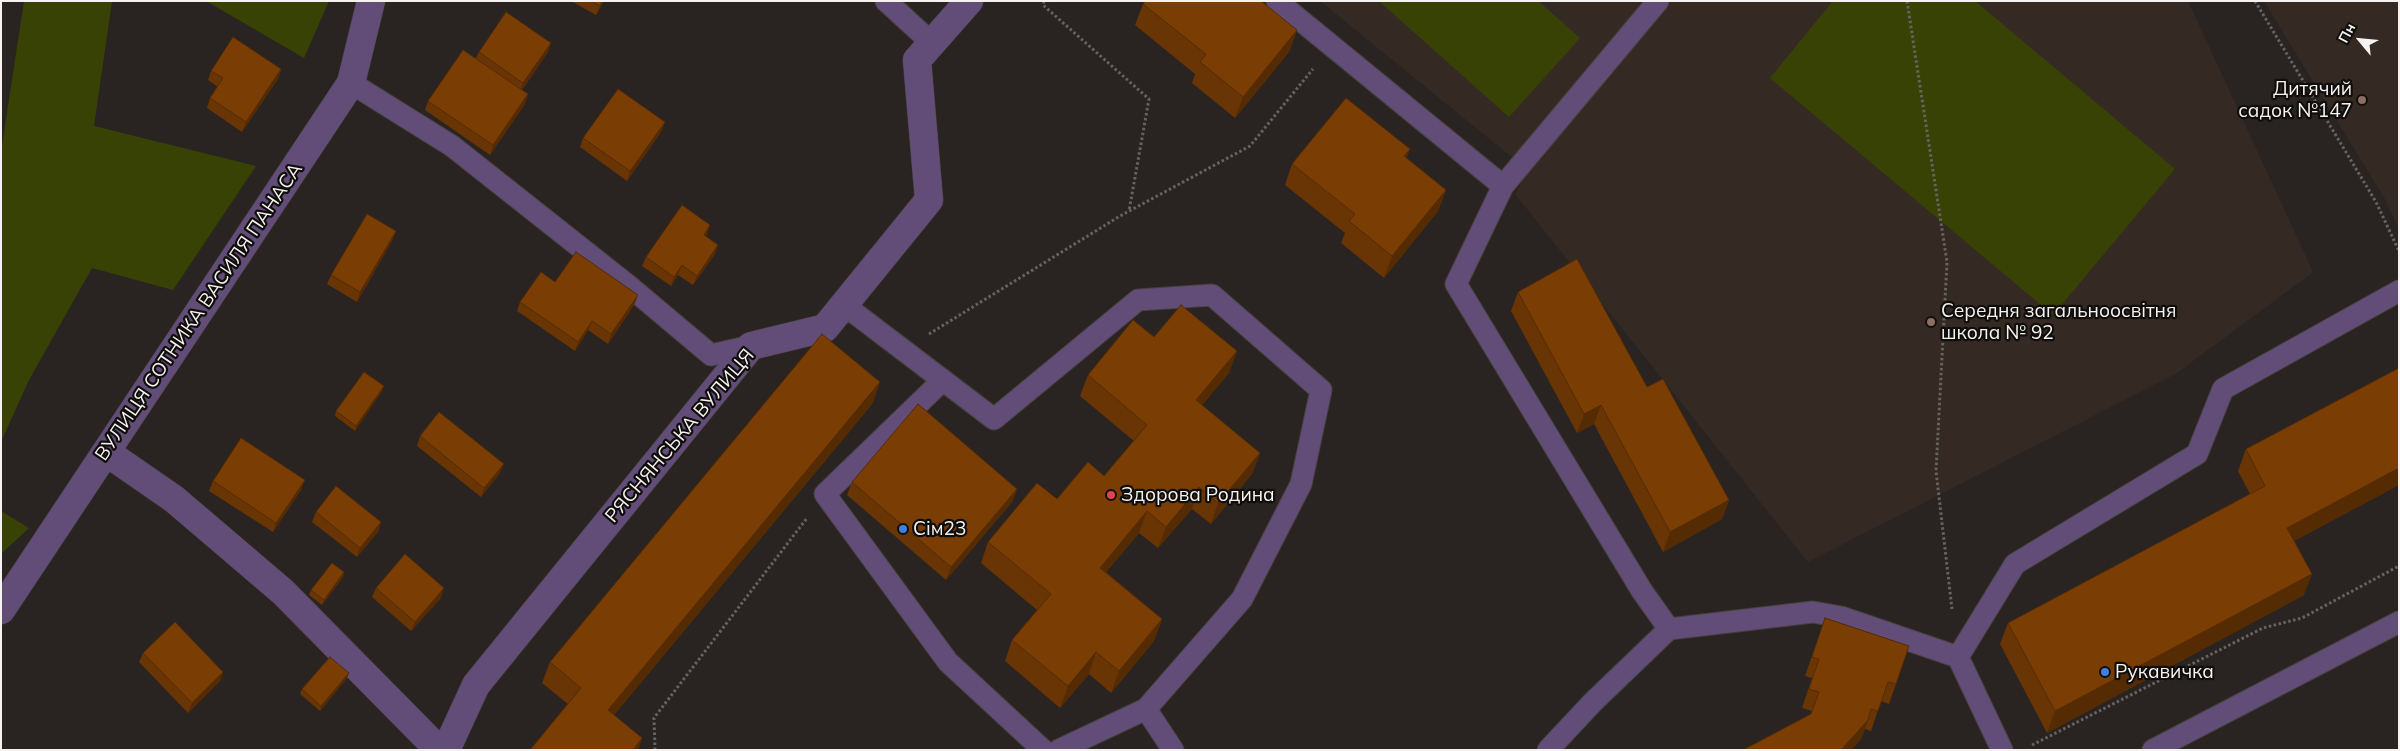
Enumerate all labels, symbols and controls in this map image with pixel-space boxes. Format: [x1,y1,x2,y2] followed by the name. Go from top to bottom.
[2335,15,2385,65] north arrow
[2334,20,2359,46] text: Пн
[2238,78,2352,122] place label: Дитячий садок №147
[2356,94,2368,106] marker: Дитячий садок №147
[91,159,307,465] street label: ВУЛИЦЯ СОТНИКА ВАСИЛЯ ПАНАСА
[1941,300,2176,344] place label: Середня загальноосвітня школа № 92
[1925,316,1937,328] marker: Середня загальноосвітня школа № 92
[601,345,759,527] street label: РЯСНЯНСЬКА ВУЛИЦЯ
[1121,484,1275,506] place label: Здорова Родина
[1105,489,1117,501] marker: Здорова Родина
[913,518,966,540] place label: Сім23
[897,523,909,535] marker: Сім23
[2115,661,2214,683] place label: Рукавичка
[2099,666,2111,678] marker: Рукавичка

